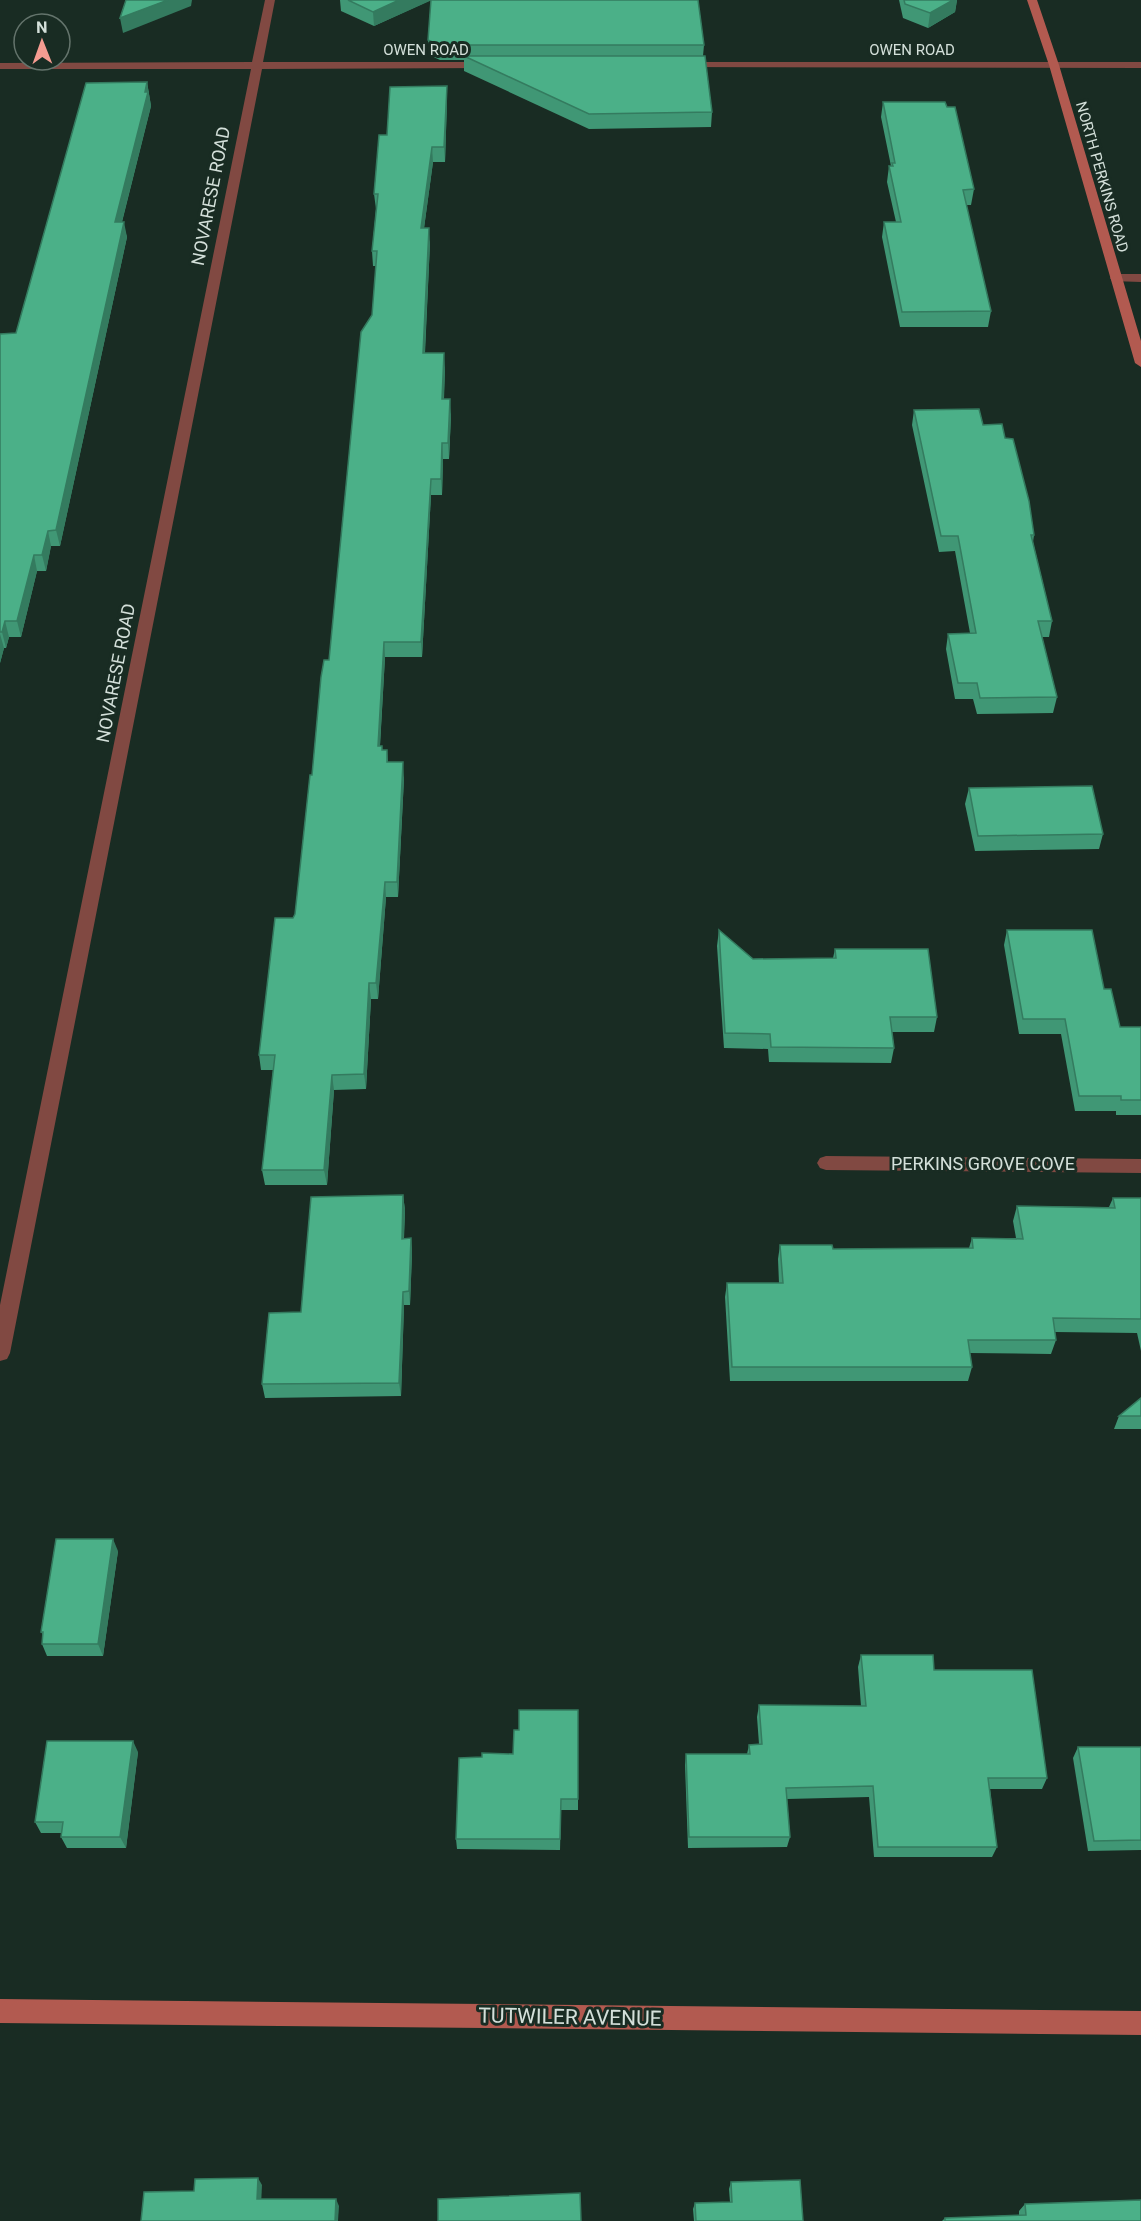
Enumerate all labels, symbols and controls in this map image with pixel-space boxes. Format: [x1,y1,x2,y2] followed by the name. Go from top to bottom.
[12,12,72,72] north arrow
[36,18,48,37] text: N
[383,41,469,59] street label: OWEN ROAD
[869,41,955,59] street label: OWEN ROAD
[1072,99,1132,255] street label: NORTH PERKINS ROAD
[187,125,234,267] street label: NOVARESE ROAD
[92,602,139,744] street label: NOVARESE ROAD
[891,1153,1075,1174] street label: PERKINS GROVE COVE
[478,2003,662,2031] street label: TUTWILER AVENUE

